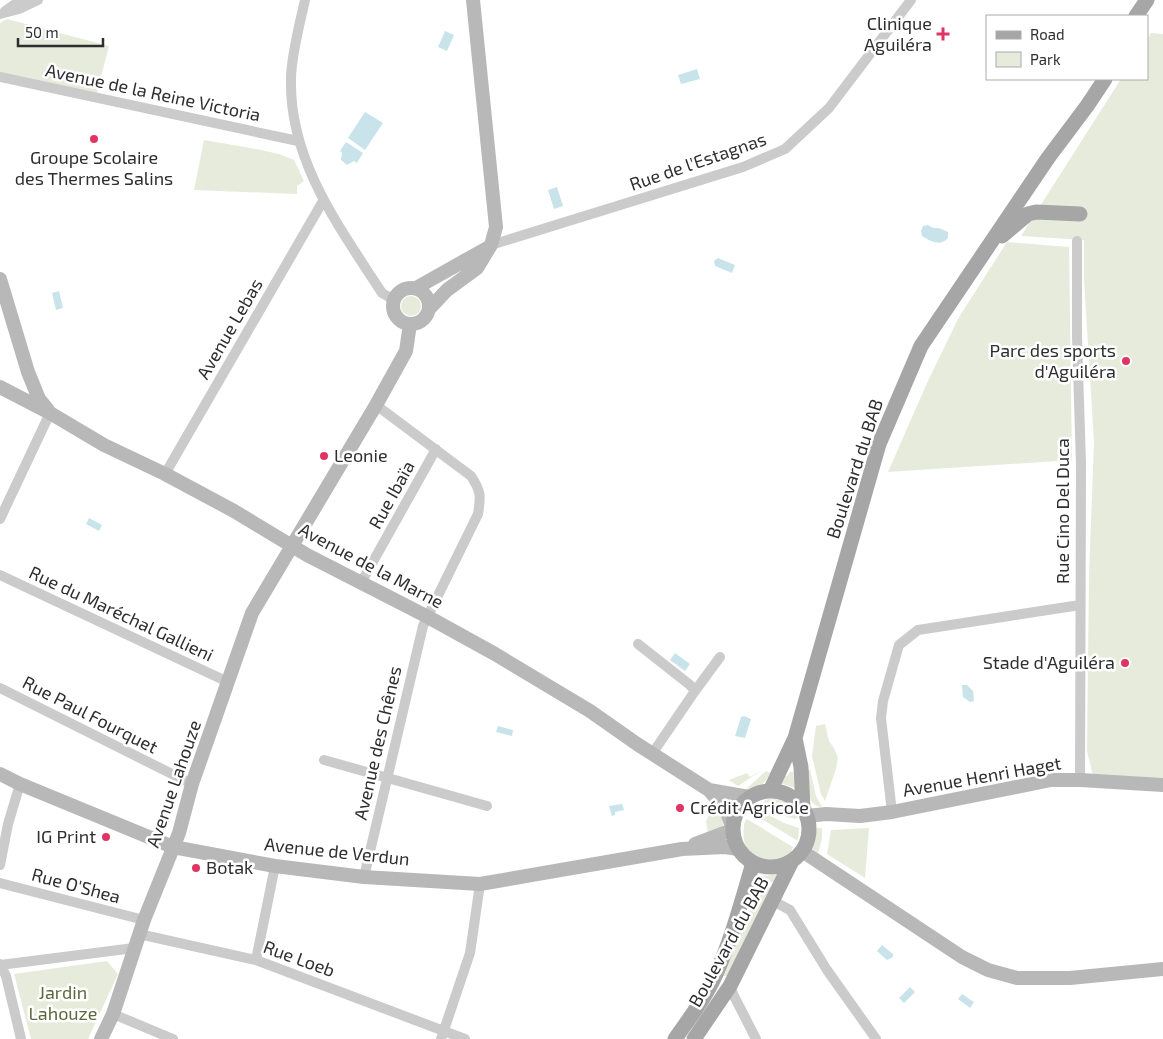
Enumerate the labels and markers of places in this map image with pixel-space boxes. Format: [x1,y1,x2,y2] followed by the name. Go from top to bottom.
[864,12,932,55] place label: Clinique Aguiléra
[936,27,950,41] marker: Clinique Aguiléra
[88,133,100,145] marker: Groupe Scolaire des Thermes Salins
[15,146,173,189] place label: Groupe Scolaire des Thermes Salins
[990,339,1116,382] place label: Parc des sports d'Aguiléra
[1120,355,1132,367] marker: Parc des sports d'Aguiléra
[334,444,388,466] place label: Leonie
[318,450,330,462] marker: Leonie
[983,651,1115,673] place label: Stade d'Aguiléra
[1119,657,1131,669] marker: Stade d'Aguiléra
[690,796,809,818] place label: Crédit Agricole
[674,802,686,814] marker: Crédit Agricole
[36,825,96,847] place label: IG Print
[100,831,112,843] marker: IG Print
[206,856,253,878] place label: Botak
[190,862,202,874] marker: Botak

